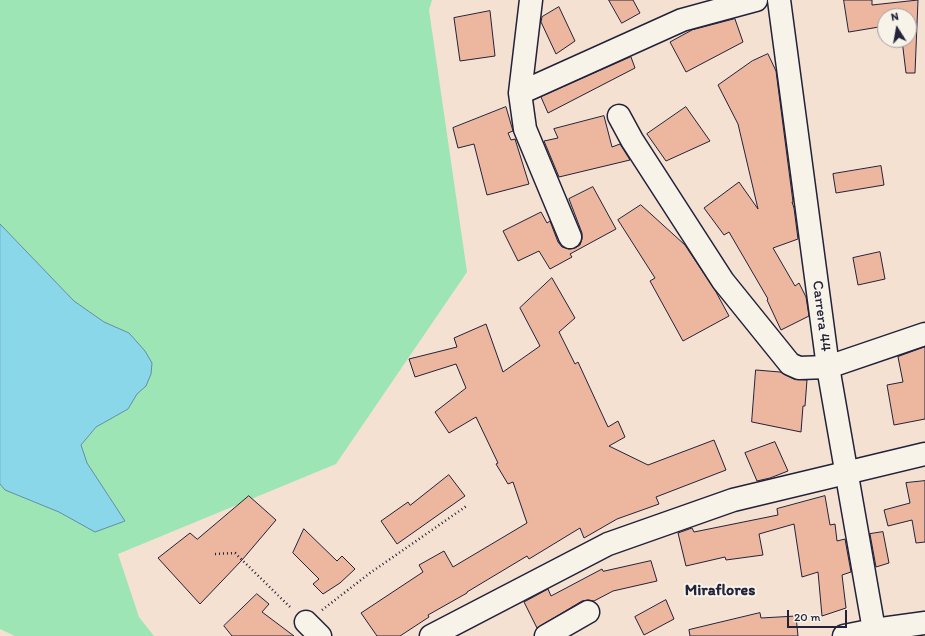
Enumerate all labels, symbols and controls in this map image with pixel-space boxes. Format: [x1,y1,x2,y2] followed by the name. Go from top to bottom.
[877,8,917,48] north arrow
[890,10,900,24] text: N
[808,279,834,353] street label: Carrera 44
[685,581,755,601] district label: Miraflores
[789,602,849,628] scale bar
[794,610,821,624] text: 20 m

